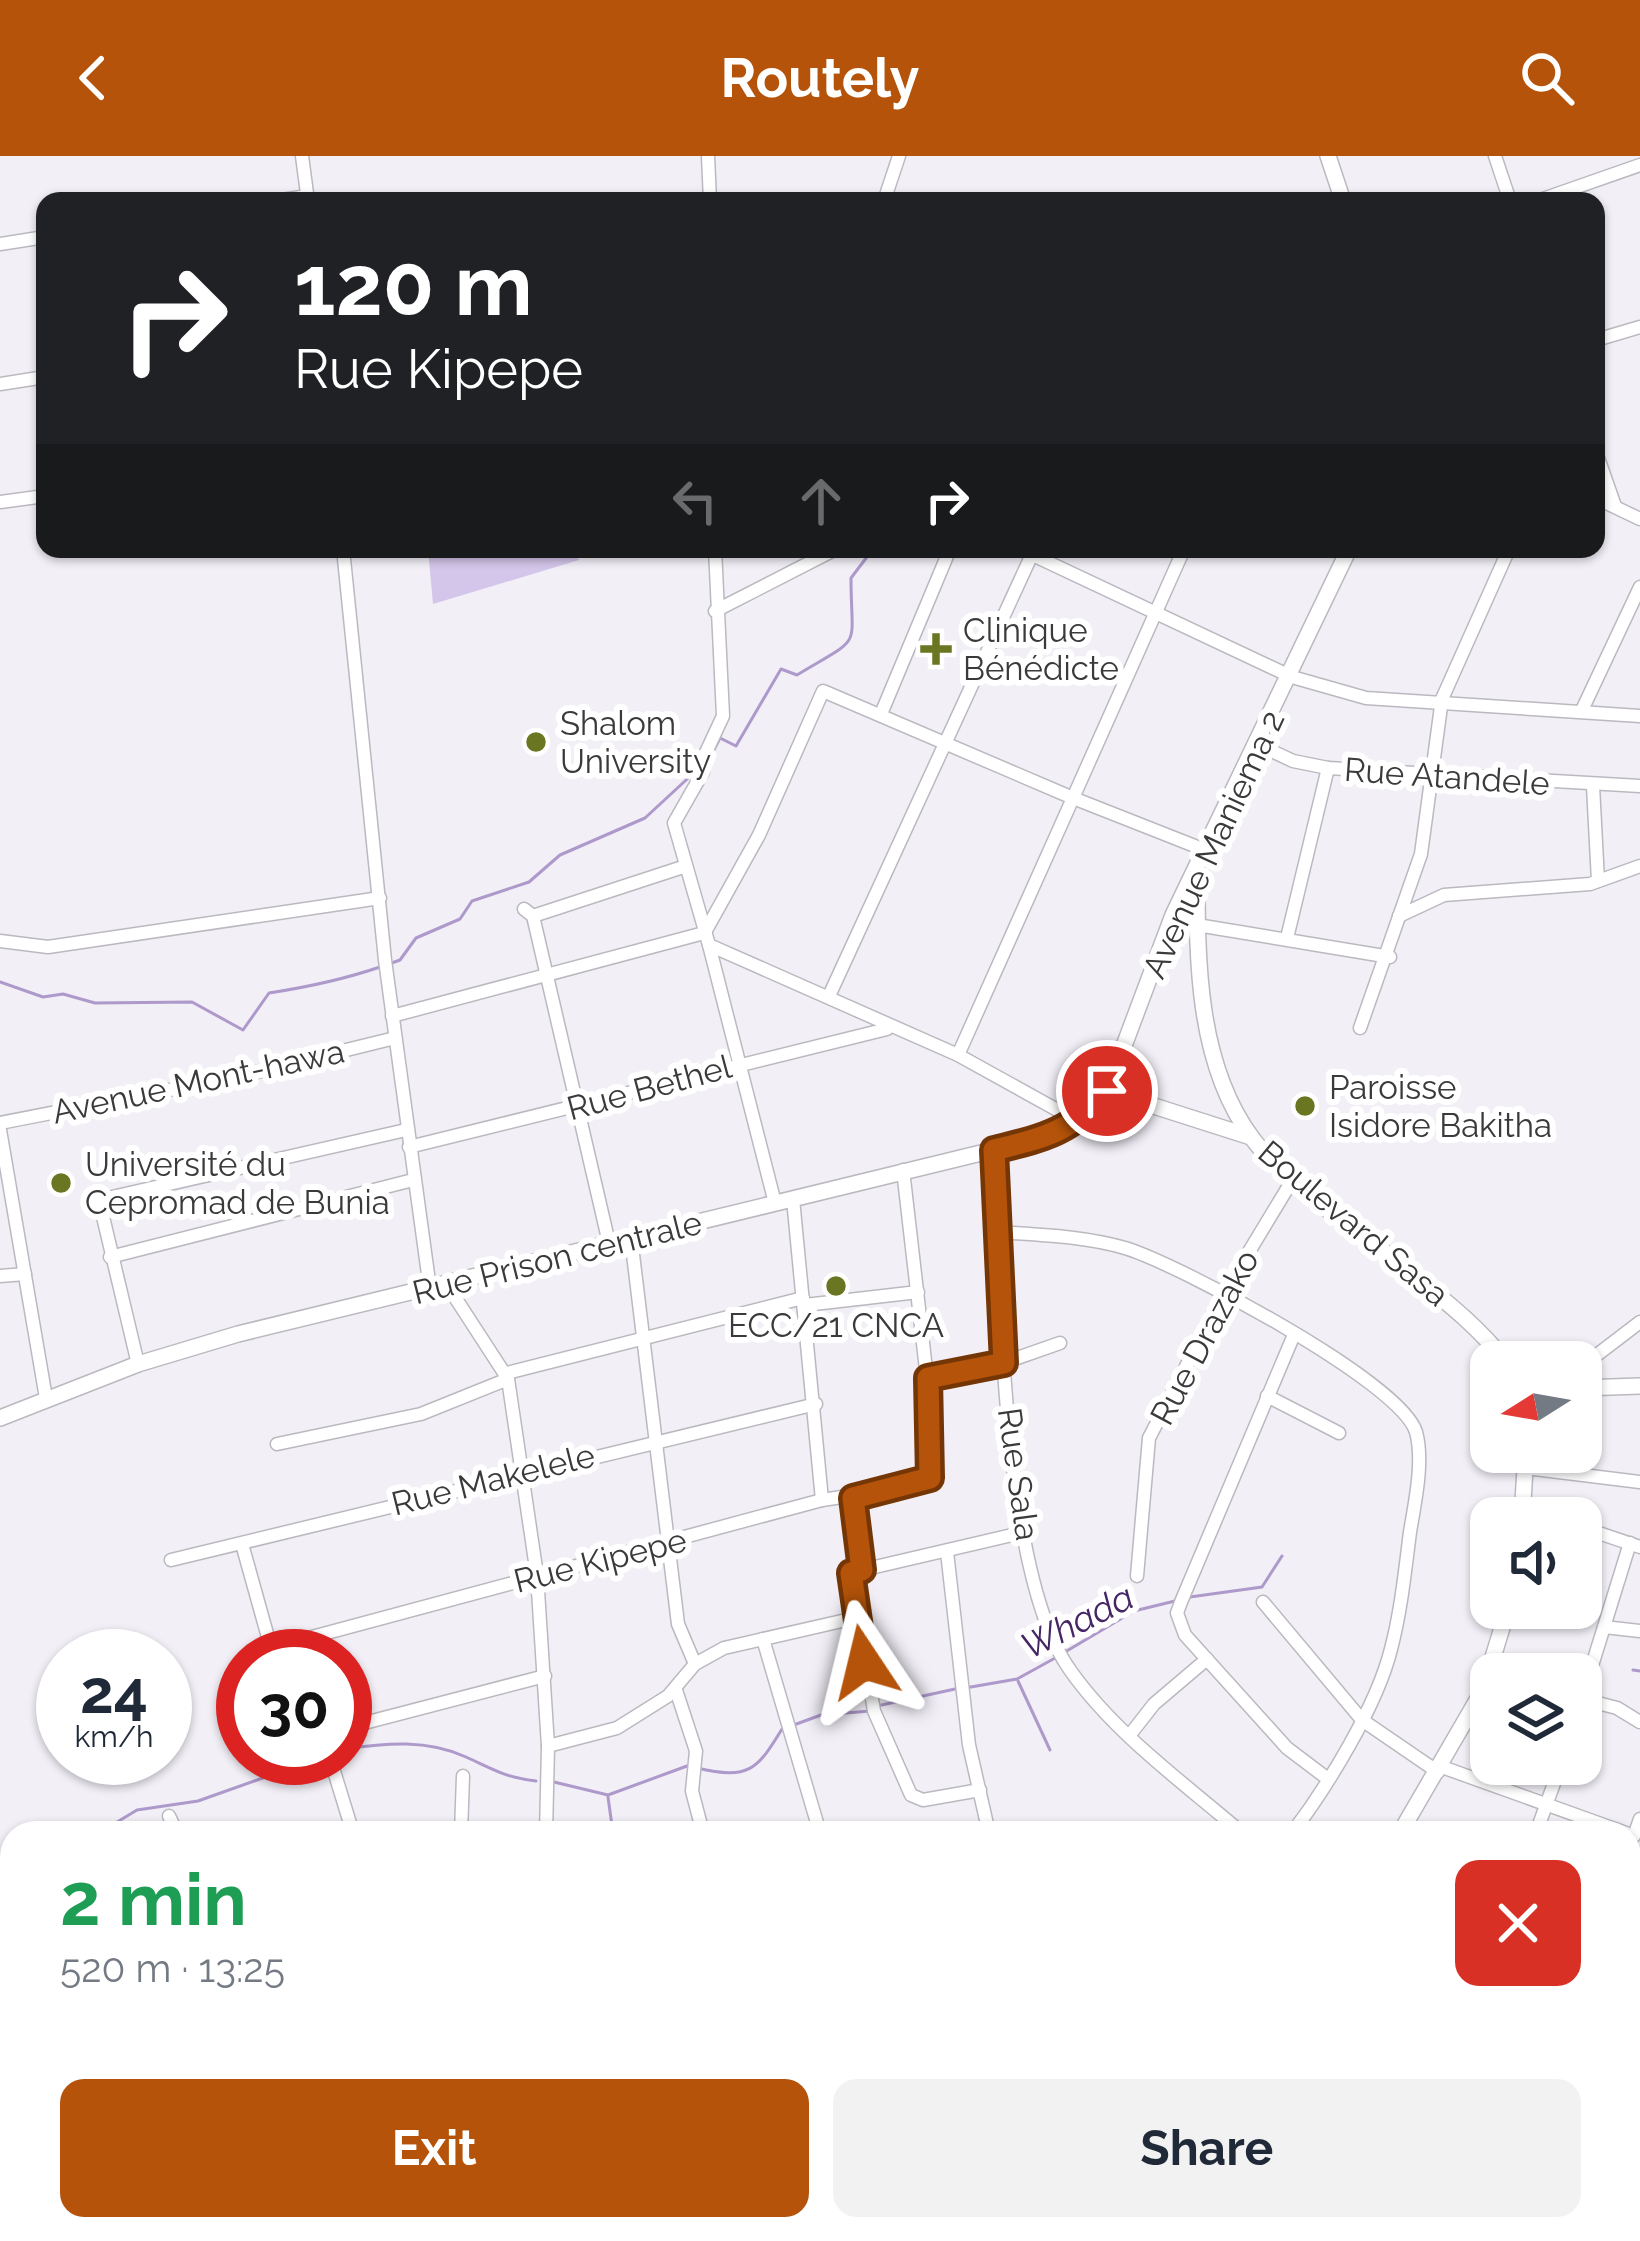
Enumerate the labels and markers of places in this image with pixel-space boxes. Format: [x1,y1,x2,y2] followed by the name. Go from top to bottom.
[963,611,1119,688] place label: Clinique Bénédicte
[920,633,952,665] marker: Clinique Bénédicte
[560,704,711,781] place label: Shalom University
[523,729,549,755] marker: Shalom University
[1056,1040,1158,1142] pin
[1329,1068,1552,1145] place label: Paroisse Isidore Bakitha
[1292,1093,1318,1119] marker: Paroisse Isidore Bakitha
[85,1145,390,1222] place label: Université du Cepromad de Bunia
[48,1170,74,1196] marker: Université du Cepromad de Bunia
[823,1273,849,1299] marker: ECC/21 CNCA
[728,1306,944,1345] place label: ECC/21 CNCA

